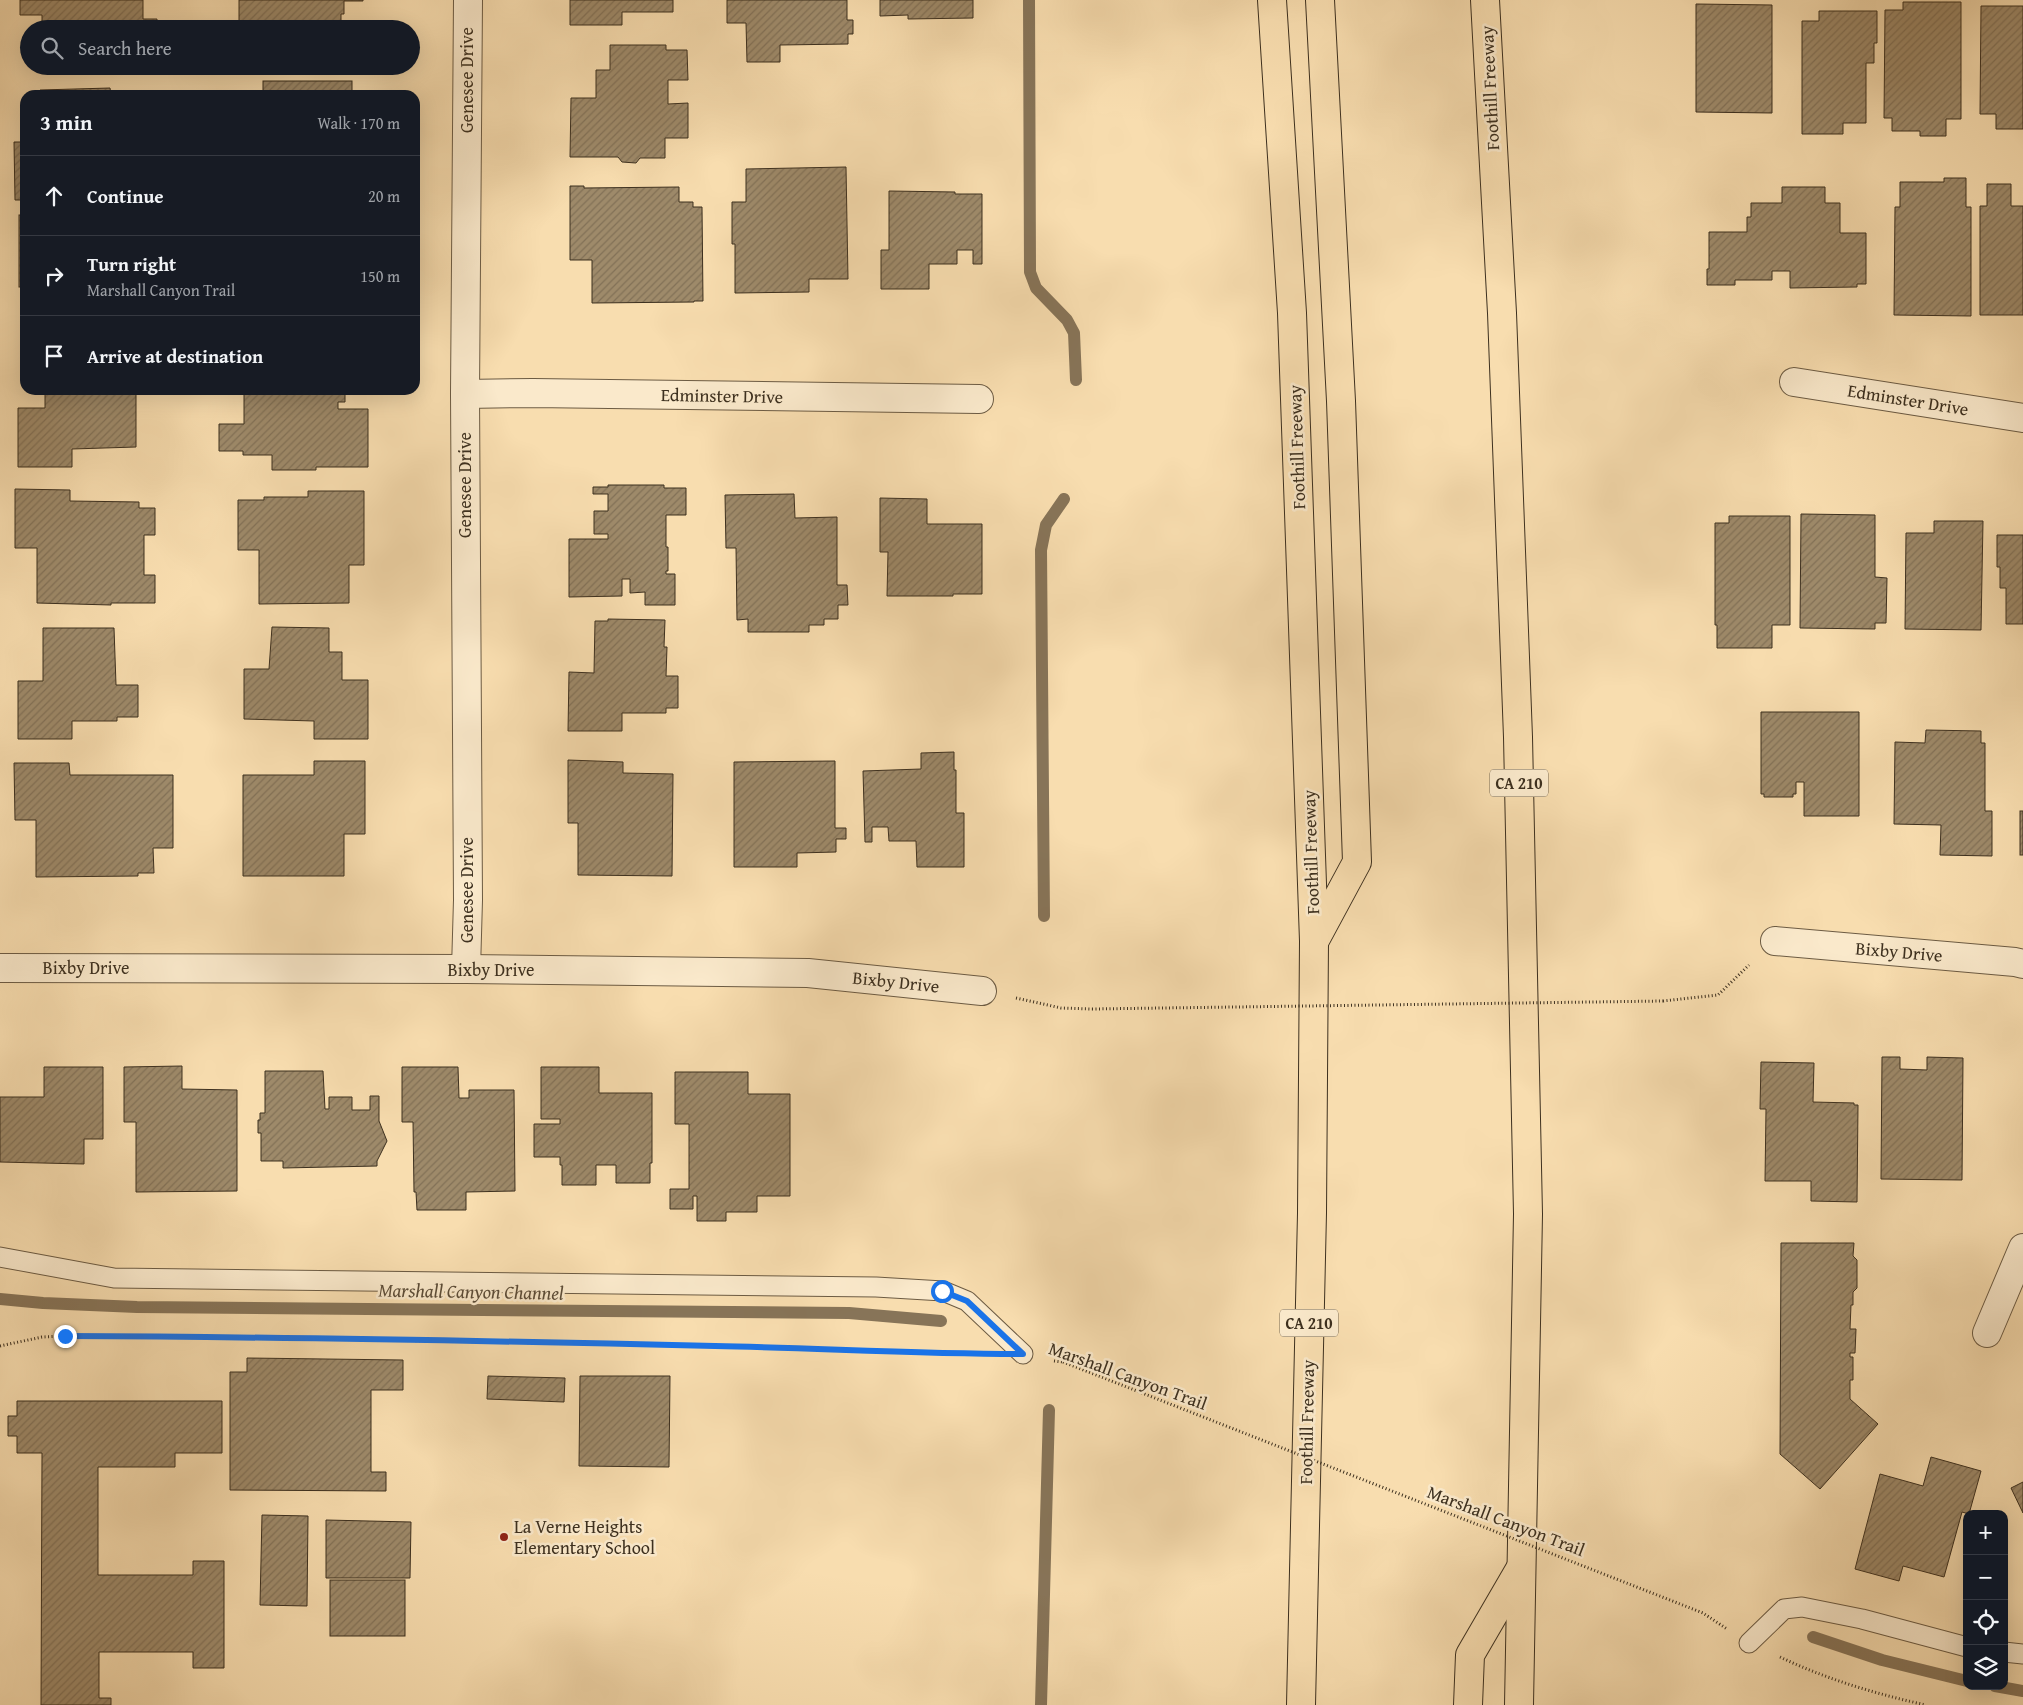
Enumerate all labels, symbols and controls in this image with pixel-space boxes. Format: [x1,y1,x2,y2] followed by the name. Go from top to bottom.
[20,20,420,75] search box
[1473,25,1506,151] street label: Foothill Freeway
[453,27,480,133] street label: Genesee Drive
[38,34,66,62] icon: search
[78,34,172,62] text: Search here
[40,107,92,138] text: 3 min
[317,111,400,135] text: Walk · 170 m
[40,182,68,210] icon: ahead
[87,182,164,210] text: Continue
[368,184,400,208] text: 20 m
[87,250,176,278] text: Turn right
[40,262,68,290] icon: right
[360,264,400,288] text: 150 m
[87,278,235,302] text: Marshall Canyon Trail
[40,342,68,370] icon: arrive
[87,342,263,370] text: Arrive at destination
[1846,377,1971,422] street label: Edminster Drive
[661,381,783,410] street label: Edminster Drive
[1281,384,1312,510] street label: Foothill Freeway
[451,432,478,538] street label: Genesee Drive
[1490,770,1548,796] road number: CA 210
[1295,789,1326,915] street label: Foothill Freeway
[453,837,480,943] street label: Genesee Drive
[1855,934,1944,969] street label: Bixby Drive
[42,954,130,981] street label: Bixby Drive
[447,956,535,983] street label: Bixby Drive
[851,964,941,999] street label: Bixby Drive
[378,1275,564,1307] water label: Marshall Canyon Channel
[931,1280,954,1303] route start
[1280,1310,1338,1336] road number: CA 210
[54,1325,77,1348] route end
[1045,1334,1211,1417] street label: Marshall Canyon Trail
[1292,1359,1321,1485] street label: Foothill Freeway
[1424,1478,1589,1563] street label: Marshall Canyon Trail
[1963,1510,2008,1690] map controls
[1963,1510,2008,1555] button: +
[514,1513,655,1561] place label: La Verne Heights Elementary School
[498,1531,510,1543] marker: La Verne Heights Elementary School
[1963,1555,2008,1600] button: −
[1963,1600,2008,1645] button: locate
[1963,1645,2008,1690] button: layers

